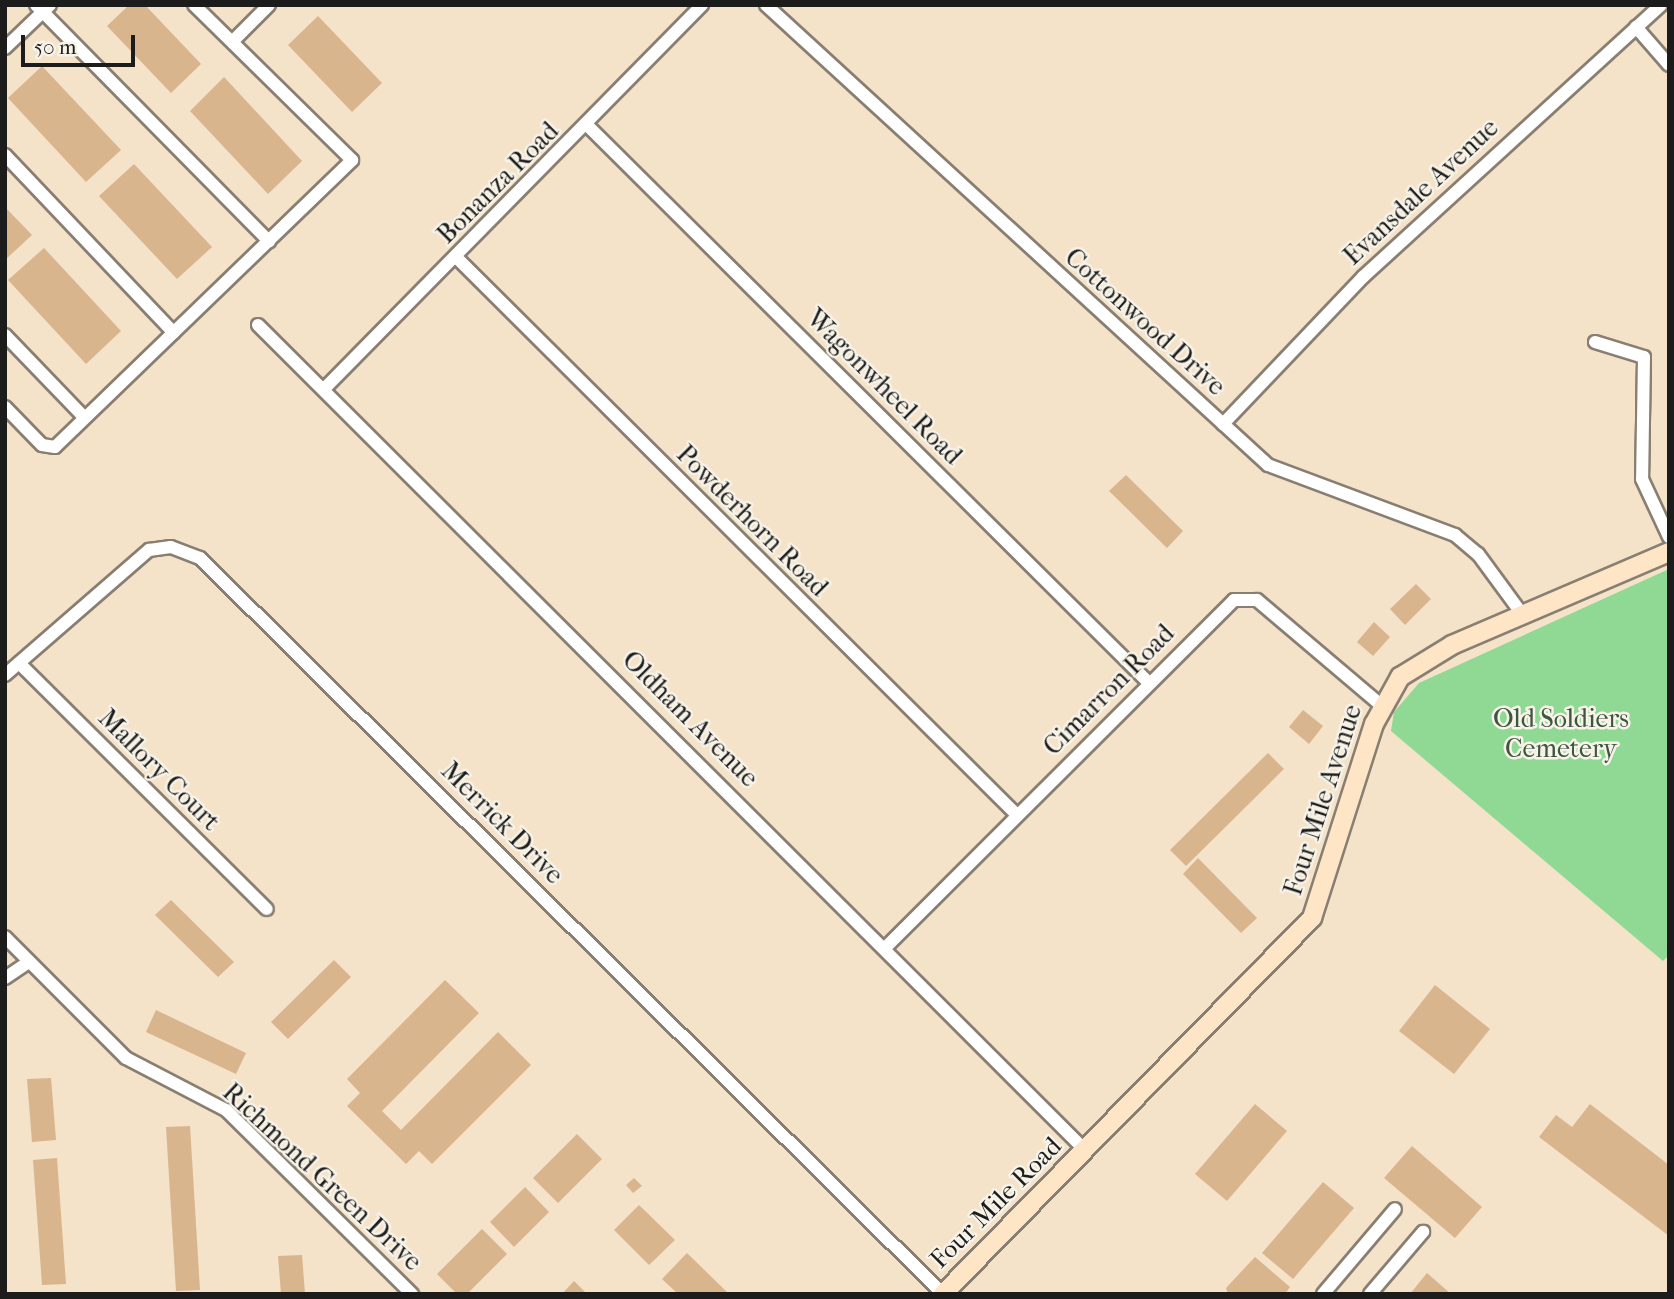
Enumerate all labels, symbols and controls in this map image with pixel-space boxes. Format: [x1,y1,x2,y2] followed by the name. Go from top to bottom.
[24,21,138,65] scale bar
[34,35,77,59] text: 50 m
[1337,112,1505,272] street label: Evansdale Avenue
[431,116,565,250] street label: Bonanza Road
[1058,242,1232,402] street label: Cottonwood Drive
[800,303,968,471] street label: Wagonwheel Road
[670,439,834,603] street label: Powderhorn Road
[1037,618,1181,762] street label: Cimarron Road
[616,645,764,793] street label: Oldham Avenue
[1277,701,1369,899] street label: Four Mile Avenue
[92,703,226,837] street label: Mallory Court
[1493,703,1629,764] park label: Old Soldiers Cemetery
[434,755,570,891] street label: Merrick Drive
[216,1077,428,1277] street label: Richmond Green Drive
[924,1131,1068,1275] street label: Four Mile Road

